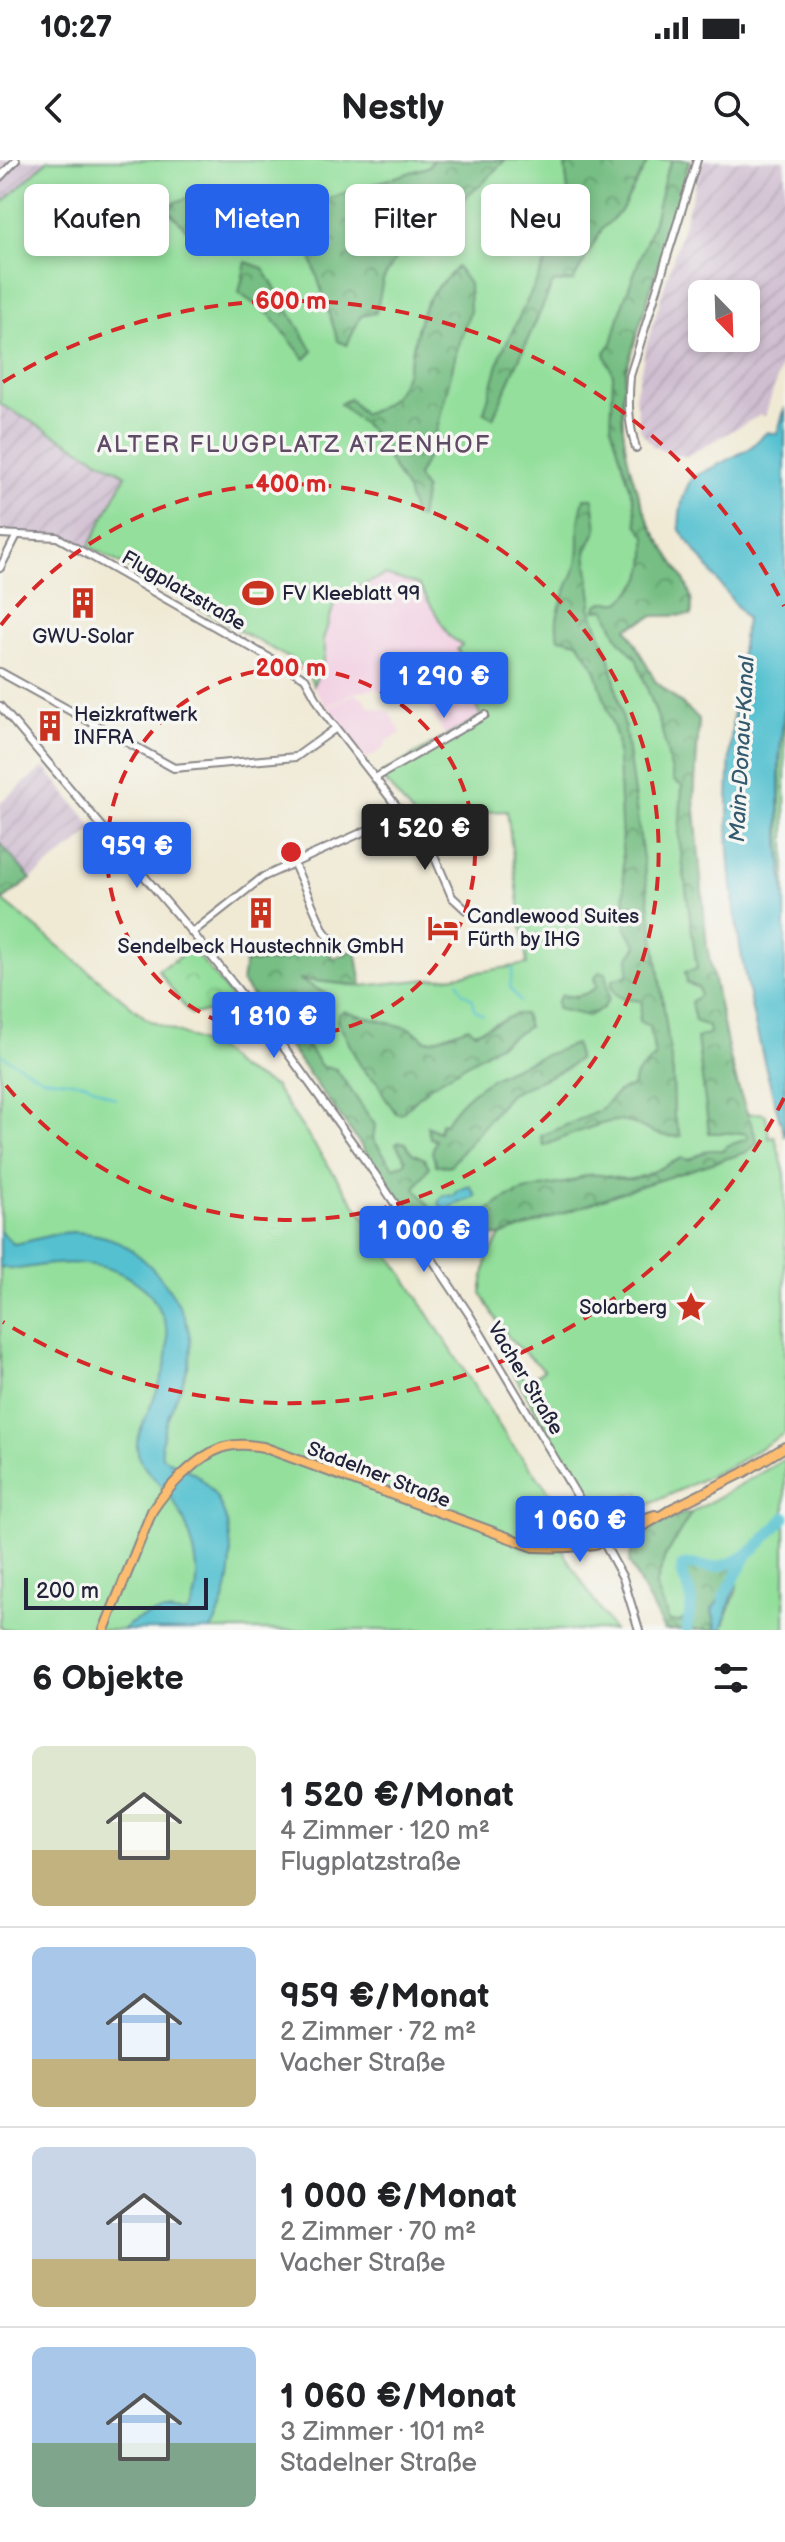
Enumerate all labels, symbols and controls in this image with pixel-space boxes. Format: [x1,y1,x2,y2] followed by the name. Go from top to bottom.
[40,10,112,46] text: 10:27
[32,86,76,130] icon: back
[709,86,753,130] icon: search
[341,87,444,130] text: Nestly
[24,184,169,256] chip: Kaufen
[185,184,329,256] chip: Mieten
[345,184,465,256] chip: Filter
[481,184,590,256] chip: Neu
[688,280,760,352] north arrow
[688,280,760,352] map controls
[255,287,327,316] text: 600 m
[97,430,491,459] district label: ALTER FLUGPLATZ ATZENHOF
[256,470,327,499] text: 400 m
[117,546,250,636] street label: Flugplatzstraße
[241,576,275,610] sports icon: FV Kleeblatt 99
[282,582,420,606] place label: FV Kleeblatt 99
[66,586,100,620] building icon: GWU-Solar
[32,625,135,649] place label: GWU-Solar
[370,652,518,720] pin: 1 290 €
[256,654,326,683] text: 200 m
[724,654,761,843] water label: Main-Donau-Kanal
[398,662,490,693] text: 1 290 €
[74,703,197,750] place label: Heizkraftwerk INFRA
[33,709,67,743] building icon: Heizkraftwerk INFRA
[351,804,499,872] pin: 1 520 €
[380,814,470,845] text: 1 520 €
[81,822,193,890] pin: 959 €
[101,832,173,863] text: 959 €
[277,838,305,866] centre of rings
[244,896,278,930] building icon: Sendelbeck Haustechnik GmbH
[467,905,639,952] place label: Candlewood Suites Fürth by IHG
[426,911,460,945] hotel icon: Candlewood Suites Fürth by IHG
[118,935,404,959] place label: Sendelbeck Haustechnik GmbH
[200,992,348,1060] pin: 1 810 €
[230,1002,318,1033] text: 1 810 €
[350,1206,498,1274] pin: 1 000 €
[377,1216,471,1247] text: 1 000 €
[674,1290,708,1324] place icon: Solarberg
[579,1296,667,1320] place label: Solarberg
[482,1318,568,1439] street label: Vacher Straße
[304,1437,454,1513] street label: Stadelner Straße
[506,1496,654,1564] pin: 1 060 €
[534,1506,626,1537] text: 1 060 €
[24,1574,208,1610] scale bar
[36,1578,99,1605] text: 200 m
[709,1656,753,1700] icon: filters
[32,1658,184,1699] text: 6 Objekte
[280,1775,514,1816] text: 1 520 €/Monat
[96,1778,192,1874] icon: home
[280,1816,490,1847] text: 4 Zimmer · 120 m²
[280,1847,461,1878] text: Flugplatzstraße
[280,1976,489,2017] text: 959 €/Monat
[96,1979,192,2075] icon: home
[280,2017,476,2048] text: 2 Zimmer · 72 m²
[280,2048,446,2079] text: Vacher Straße
[280,2176,517,2217] text: 1 000 €/Monat
[96,2179,192,2275] icon: home
[280,2217,476,2248] text: 2 Zimmer · 70 m²
[280,2248,446,2279] text: Vacher Straße
[280,2376,516,2417] text: 1 060 €/Monat
[96,2379,192,2475] icon: home
[280,2417,485,2448] text: 3 Zimmer · 101 m²
[280,2448,477,2479] text: Stadelner Straße

